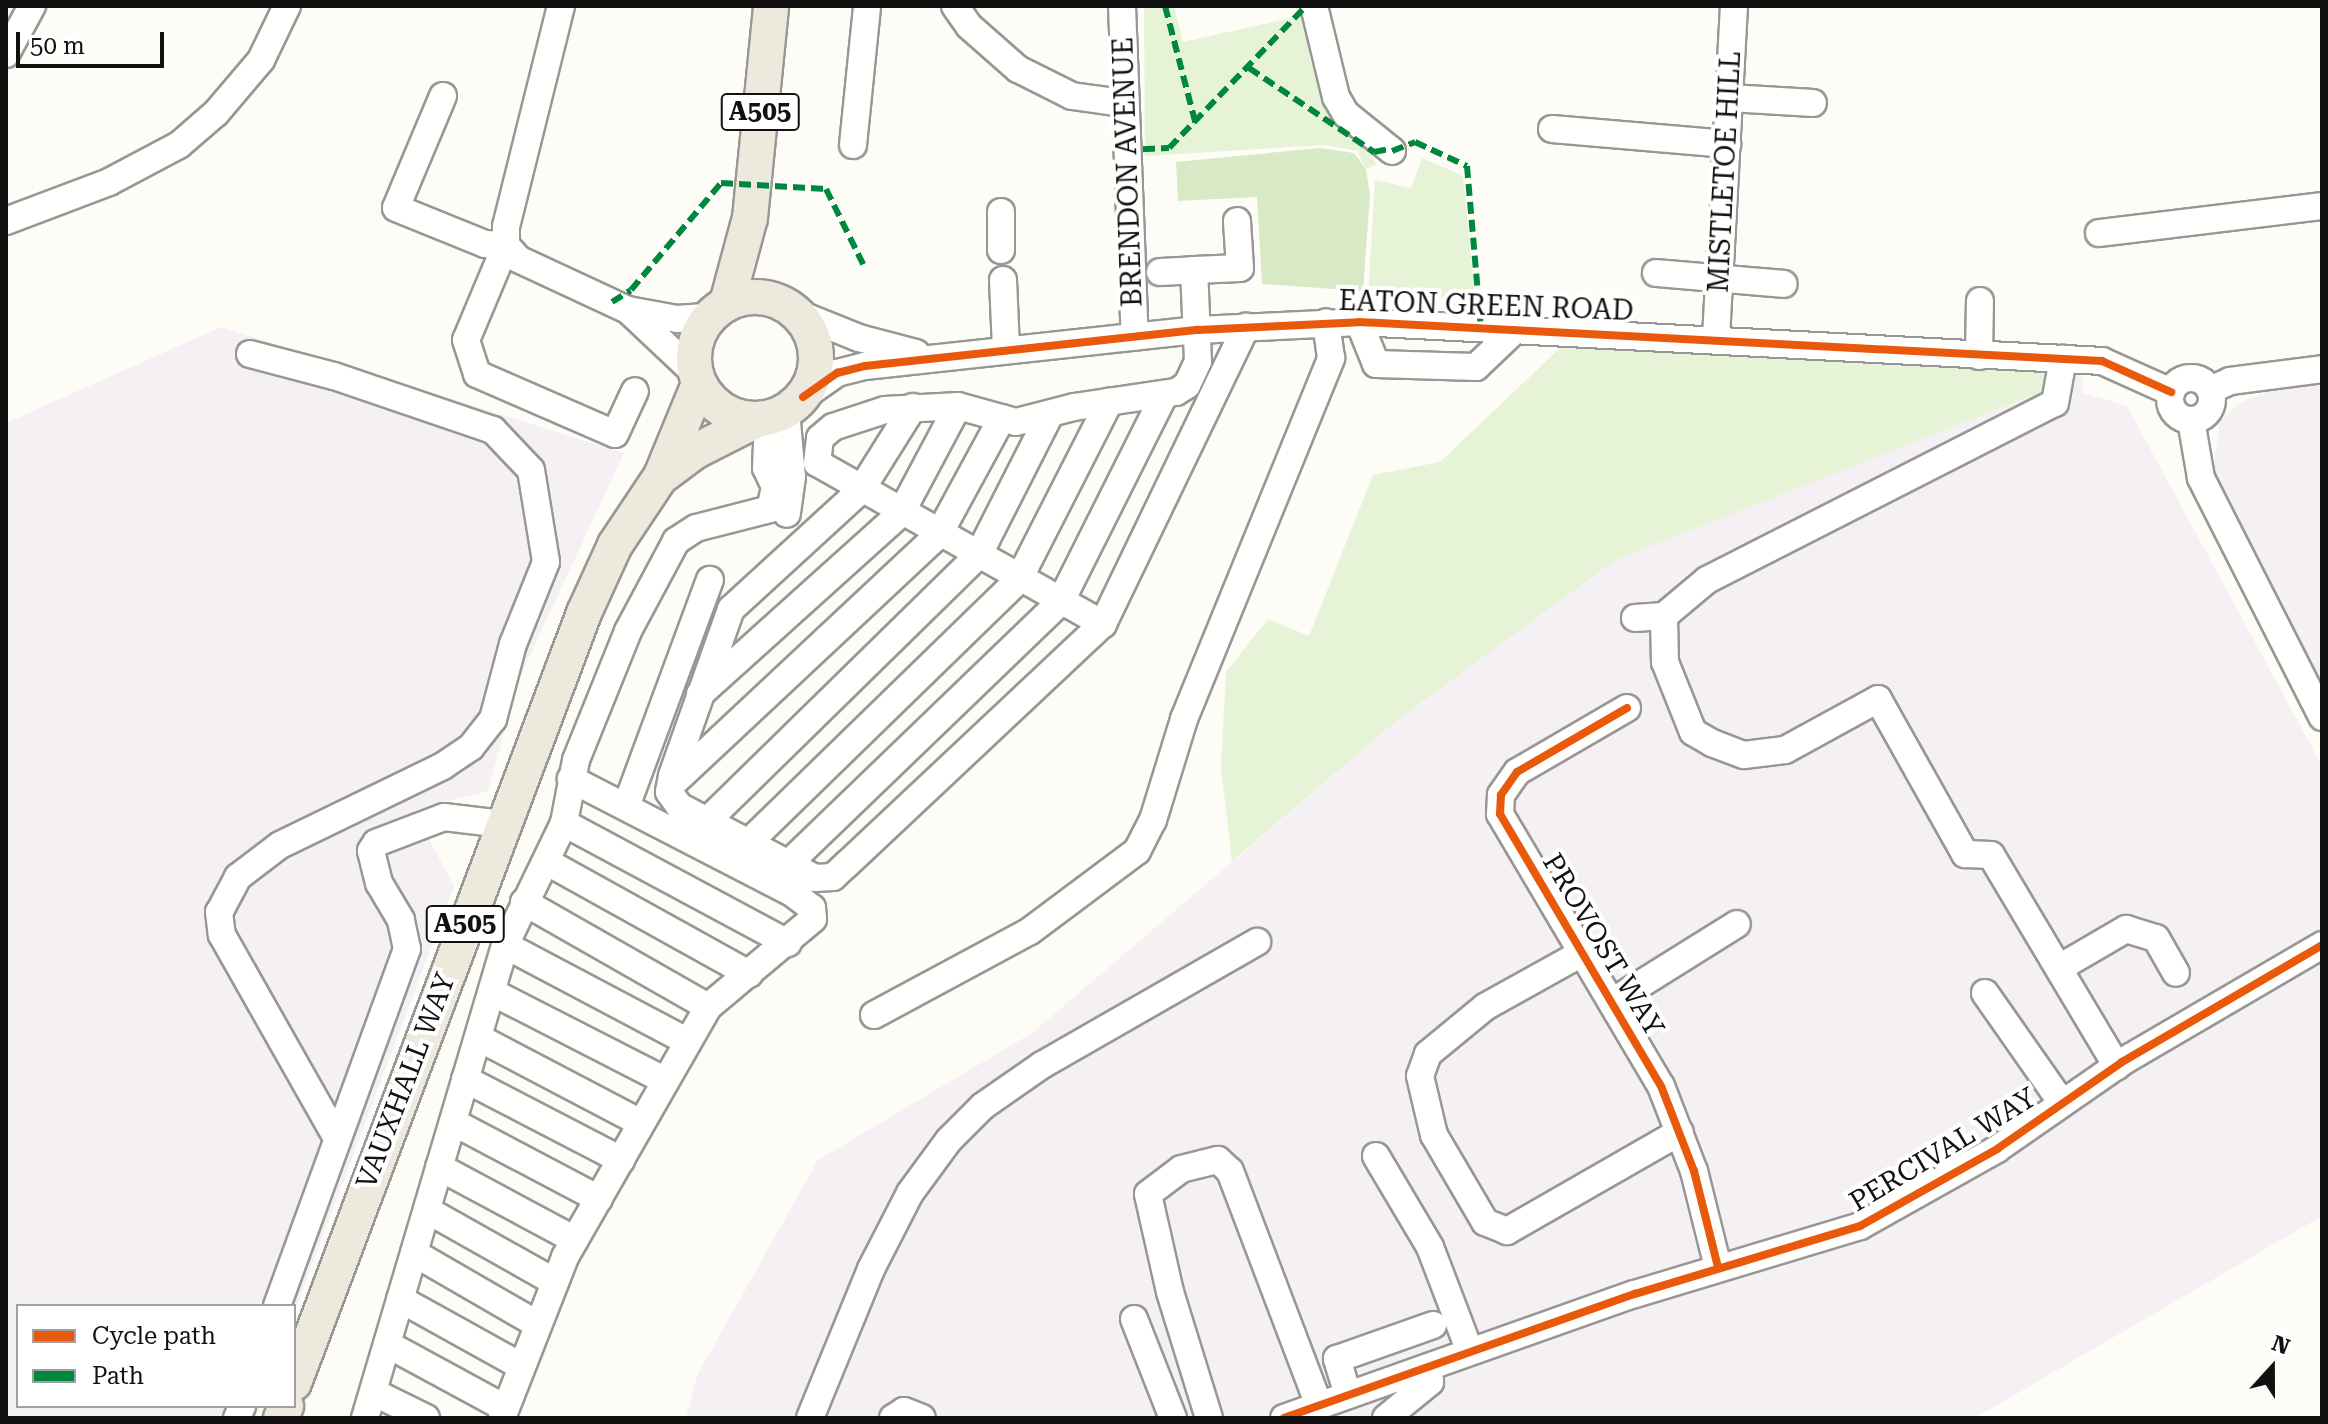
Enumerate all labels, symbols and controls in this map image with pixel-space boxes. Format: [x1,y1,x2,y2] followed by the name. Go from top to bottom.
[20,16,168,66] scale bar
[30,32,85,60] text: 50 m
[1106,36,1150,308] street label: BRENDON AVENUE
[1702,50,1748,294] street label: MISTLETOE HILL
[720,90,800,134] road number: A505
[1338,284,1634,328] street label: EATON GREEN ROAD
[1535,848,1671,1042] street label: PROVOST WAY
[425,902,505,946] road number: A505
[349,968,463,1194] street label: VAUXHALL WAY
[1843,1081,2043,1219] street label: PERCIVAL WAY
[16,1304,296,1408] legend
[92,1322,216,1350] text: Cycle path
[2232,1328,2312,1408] north arrow
[2268,1330,2293,1360] text: N
[92,1362,144,1390] text: Path

